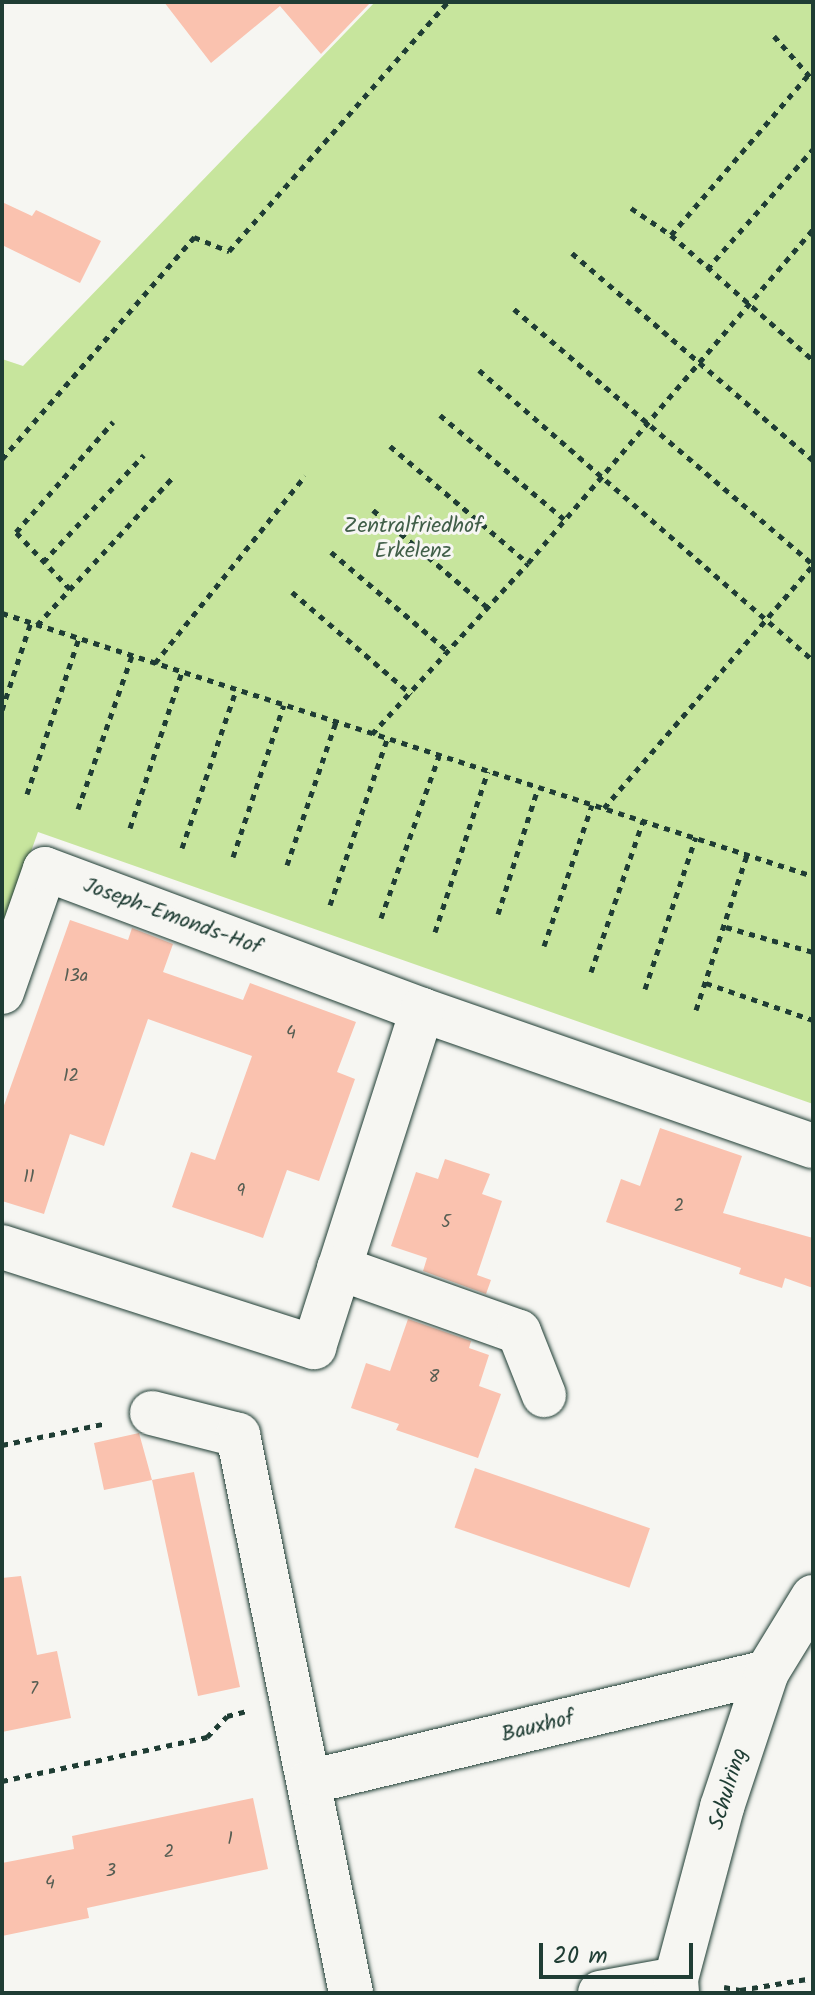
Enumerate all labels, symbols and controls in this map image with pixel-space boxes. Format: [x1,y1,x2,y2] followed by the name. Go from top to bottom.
[344,513,482,564] park label: Zentralfriedhof Erkelenz
[79,873,265,961] street label: Joseph-Emonds-Hof
[64,966,88,988] house number: 13a
[286,1023,296,1045] house number: 4
[63,1066,79,1088] house number: 12
[23,1167,35,1189] house number: 11
[237,1181,245,1203] house number: 9
[674,1196,684,1218] house number: 2
[441,1212,451,1234] house number: 5
[429,1367,439,1389] house number: 8
[30,1679,38,1701] house number: 7
[499,1705,577,1749] street label: Bauxhof
[704,1745,754,1833] street label: Schulring
[227,1829,233,1851] house number: 1
[164,1842,174,1864] house number: 2
[106,1861,116,1883] house number: 3
[45,1873,55,1895] house number: 4
[543,1927,697,1977] scale bar
[553,1937,608,1976] text: 20 m

